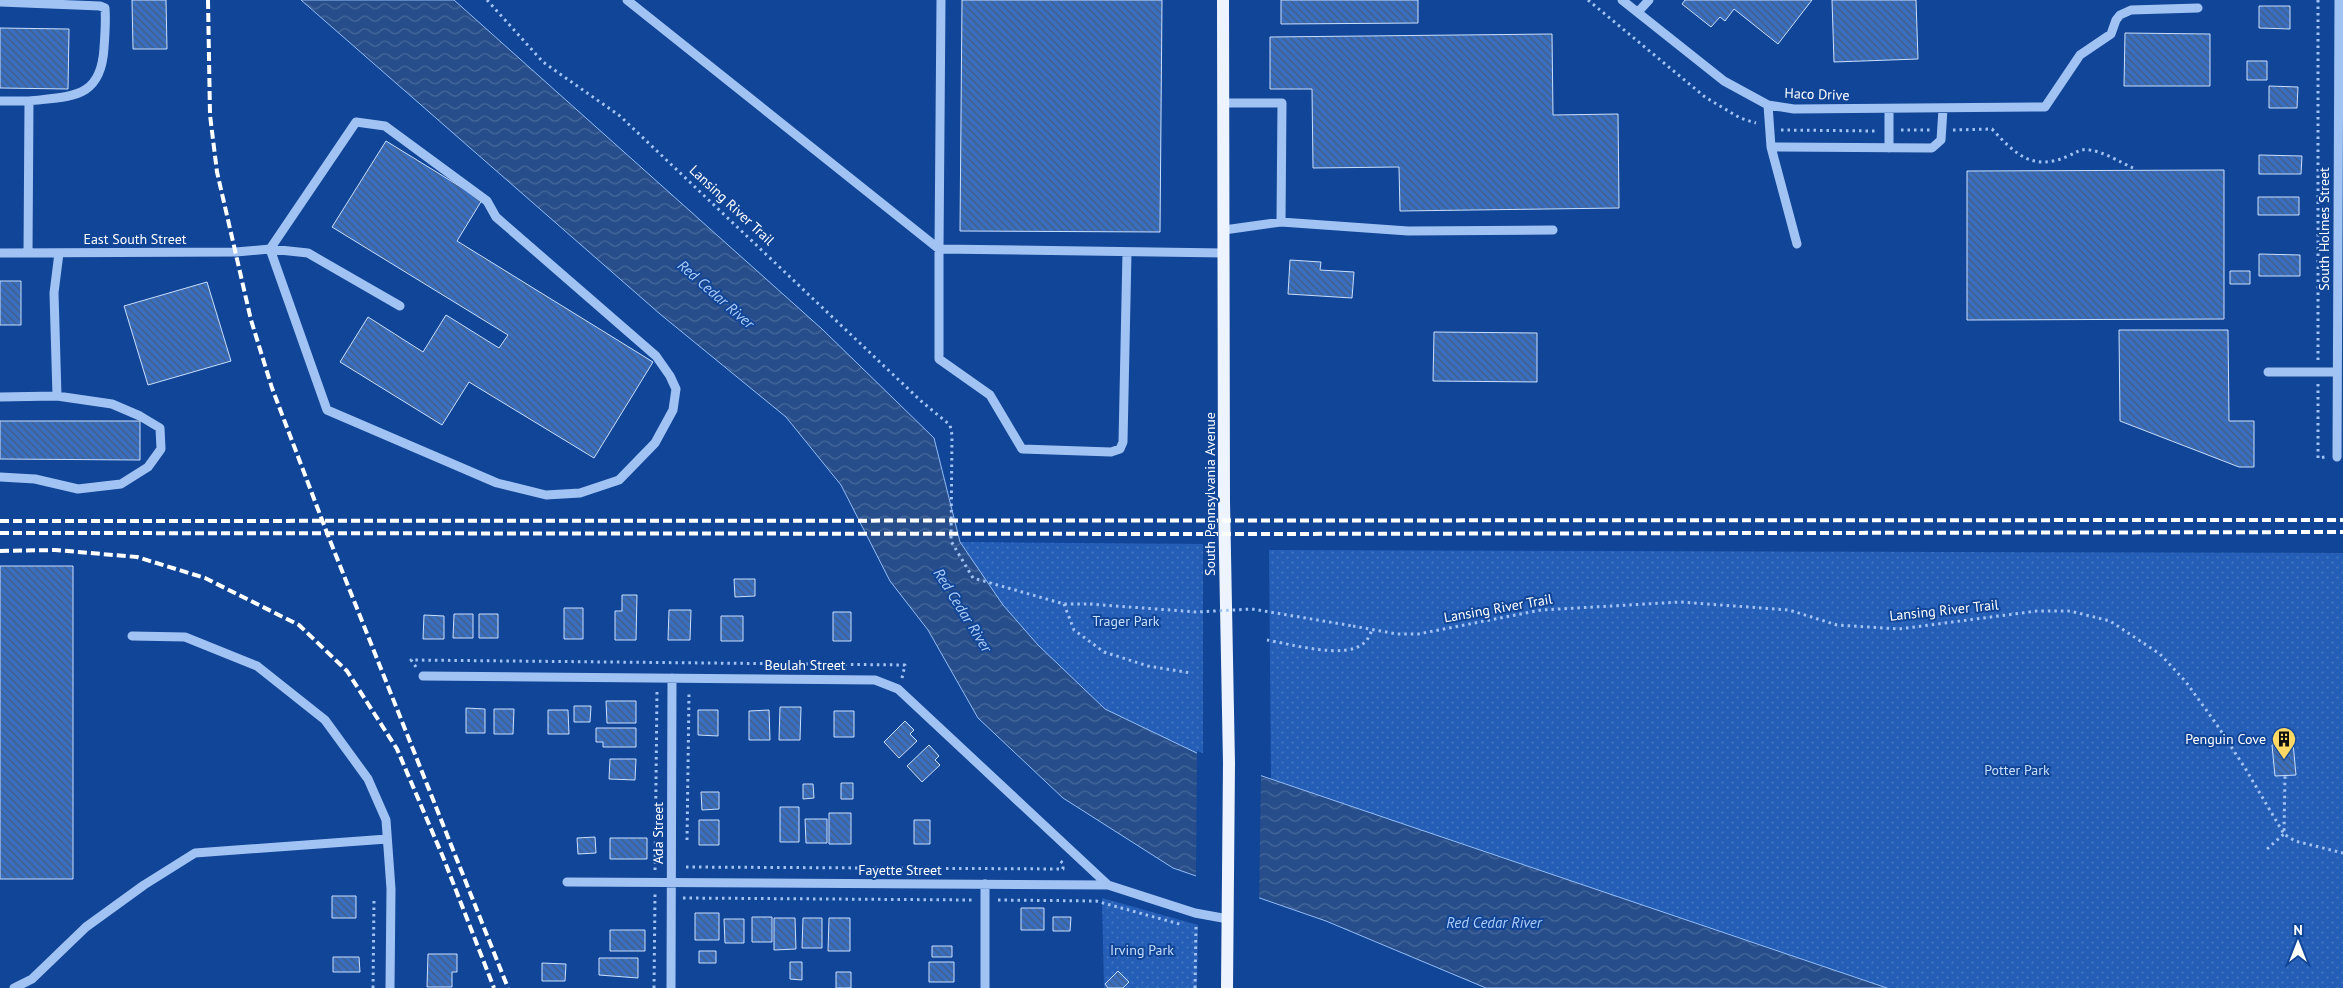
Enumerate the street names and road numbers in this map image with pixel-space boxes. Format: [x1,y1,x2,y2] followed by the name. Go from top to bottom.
[1784,84,1850,104] street label: Haco Drive
[686,161,778,249] street label: Lansing River Trail
[2315,167,2333,291] street label: South Holmes Street
[83,230,187,248] street label: East South Street
[1201,412,1219,576] street label: South Pennsylvania Avenue
[1442,590,1554,626] street label: Lansing River Trail
[1888,595,2000,625] street label: Lansing River Trail
[764,656,846,674] street label: Beulah Street
[649,802,667,864] street label: Ada Street
[858,861,942,879] street label: Fayette Street

